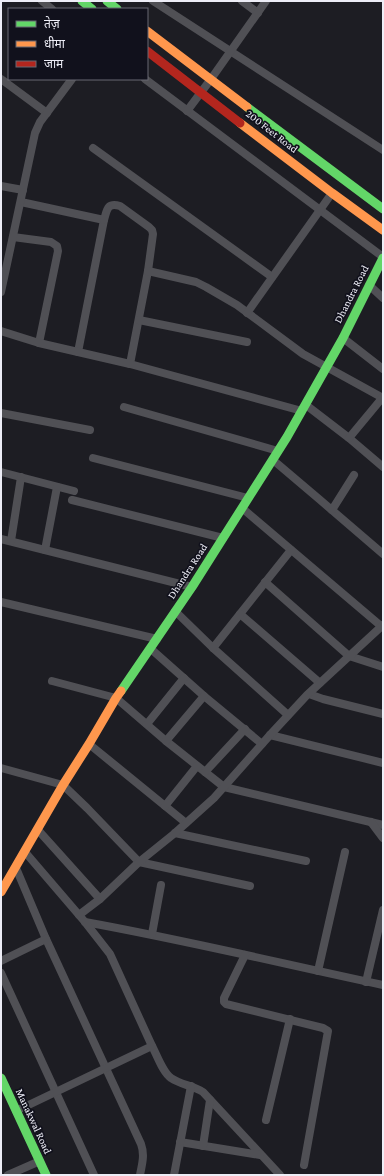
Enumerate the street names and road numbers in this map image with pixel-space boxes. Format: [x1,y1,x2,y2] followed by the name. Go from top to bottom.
[244,107,301,155] street label: 200 Feet Road
[331,263,371,325] street label: Dhandra Road
[165,541,209,601] street label: Dhandra Road
[14,1086,54,1156] street label: Manakwal Road

